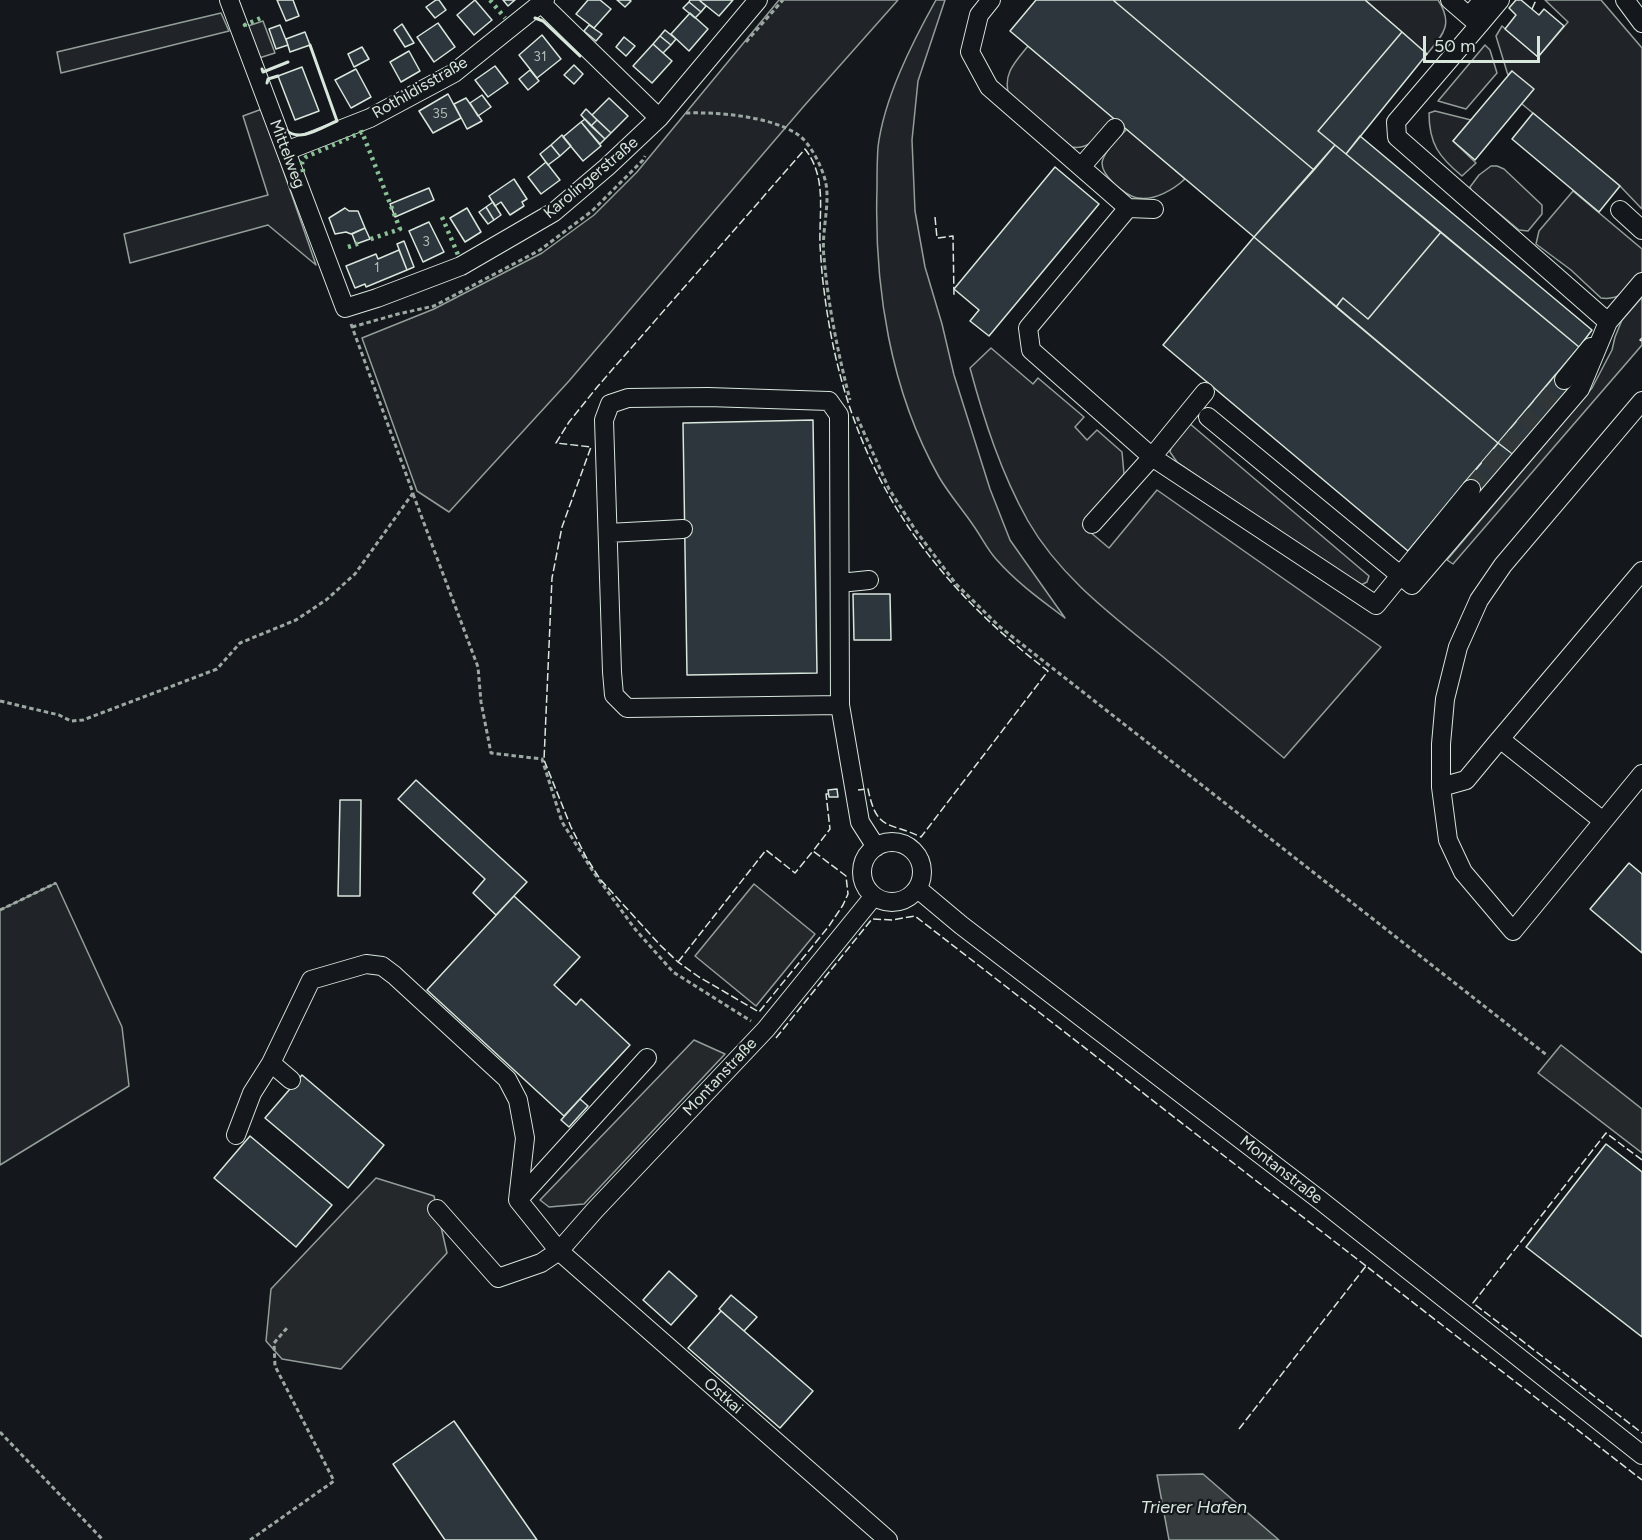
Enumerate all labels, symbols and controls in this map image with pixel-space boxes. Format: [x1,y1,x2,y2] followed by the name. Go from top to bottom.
[1426,24,1543,62] scale bar
[1434,35,1476,57] text: 50 m
[533,49,547,65] house number: 31
[369,53,471,123] street label: Rothildisstraße
[432,106,448,122] house number: 35
[265,117,309,191] street label: Mittelweg
[540,133,642,223] street label: Karolingerstraße
[422,234,430,250] house number: 3
[374,260,380,276] house number: 1
[679,1034,761,1120] street label: Montanstraße
[1236,1132,1326,1208] street label: Montanstraße
[700,1374,746,1418] street label: Ostkai
[1141,1497,1247,1519] water label: Trierer Hafen

